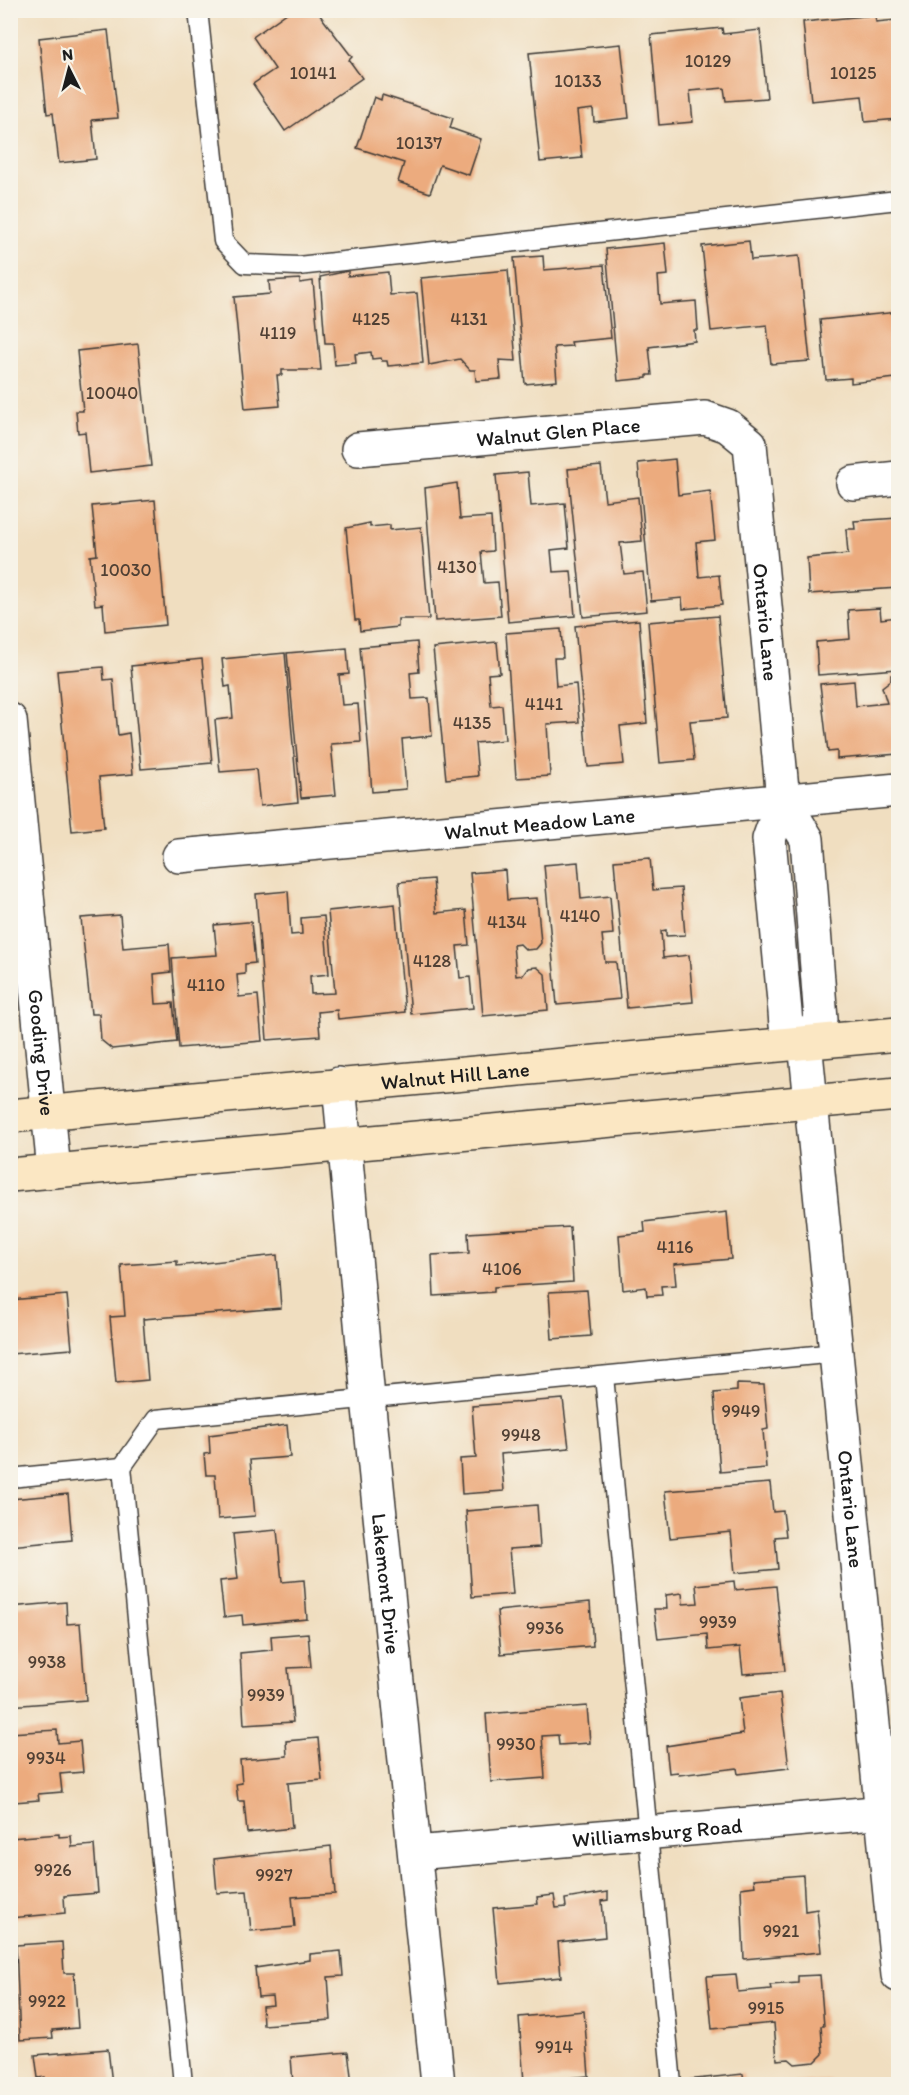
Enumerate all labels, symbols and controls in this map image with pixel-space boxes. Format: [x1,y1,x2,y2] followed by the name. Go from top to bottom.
[39,39,99,99] north arrow
[61,45,74,65] text: N
[685,50,731,72] house number: 10129
[290,62,336,84] house number: 10141
[830,62,876,84] house number: 10125
[554,70,602,92] house number: 10133
[396,132,442,154] house number: 10137
[352,308,390,330] house number: 4125
[450,308,488,330] house number: 4131
[260,322,296,344] house number: 4119
[86,382,138,404] house number: 10040
[475,411,641,451] street label: Walnut Glen Place
[437,556,477,578] house number: 4130
[100,559,152,581] house number: 10030
[749,562,784,682] street label: Ontario Lane
[525,693,563,715] house number: 4141
[453,712,491,734] house number: 4135
[443,802,636,844] street label: Walnut Meadow Lane
[559,905,601,927] house number: 4140
[487,911,527,933] house number: 4134
[413,950,451,972] house number: 4128
[187,974,225,996] house number: 4110
[24,988,61,1117] street label: Gooding Drive
[380,1056,531,1094] street label: Walnut Hill Lane
[656,1236,694,1258] house number: 4116
[482,1258,522,1280] house number: 4106
[721,1400,761,1422] house number: 9949
[501,1424,541,1446] house number: 9948
[833,1449,870,1569] street label: Ontario Lane
[367,1512,407,1655] street label: Lakemont Drive
[699,1611,737,1633] house number: 9939
[526,1617,564,1639] house number: 9936
[28,1651,66,1673] house number: 9938
[247,1684,285,1706] house number: 9939
[496,1733,536,1755] house number: 9930
[26,1747,66,1769] house number: 9934
[571,1812,743,1852] street label: Williamsburg Road
[34,1859,72,1881] house number: 9926
[255,1864,293,1886] house number: 9927
[763,1920,799,1942] house number: 9921
[28,1990,66,2012] house number: 9922
[748,1997,784,2019] house number: 9915
[535,2036,573,2058] house number: 9914

